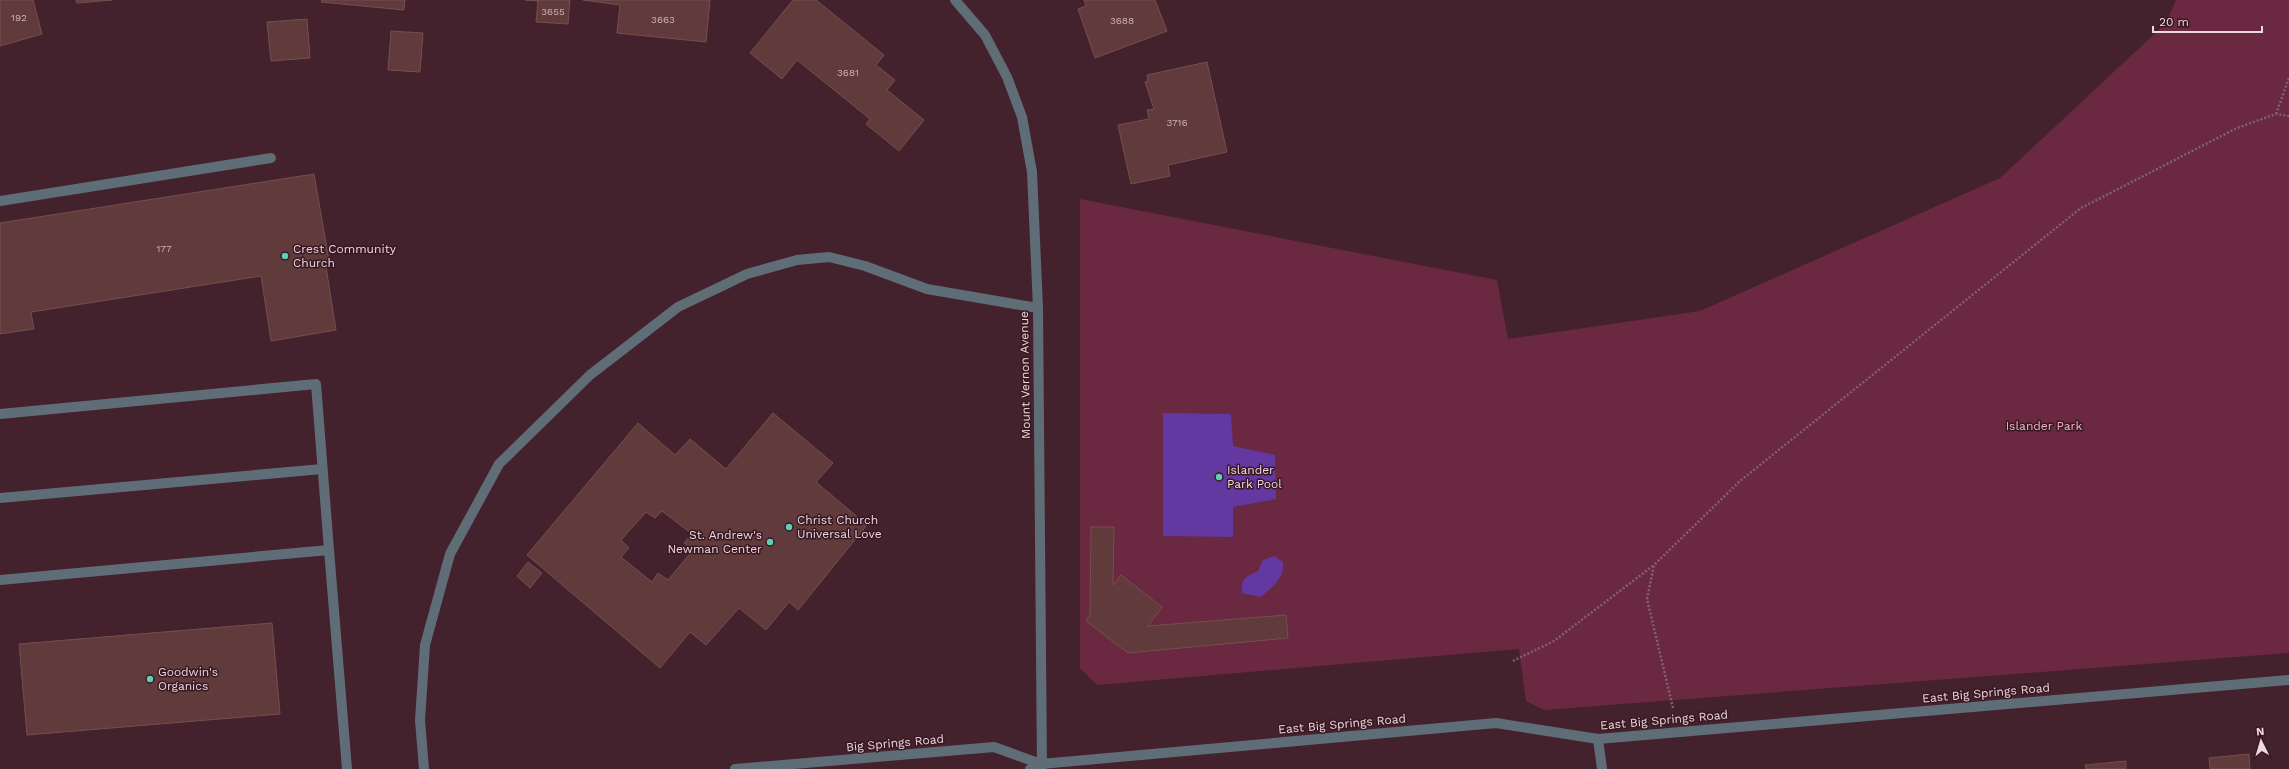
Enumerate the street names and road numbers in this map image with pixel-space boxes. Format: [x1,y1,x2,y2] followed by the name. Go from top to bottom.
[1017,311,1033,439] street label: Mount Vernon Avenue
[1922,680,2050,706] street label: East Big Springs Road
[1600,707,1728,733] street label: East Big Springs Road
[1278,711,1406,737] street label: East Big Springs Road
[845,732,945,754] street label: Big Springs Road

